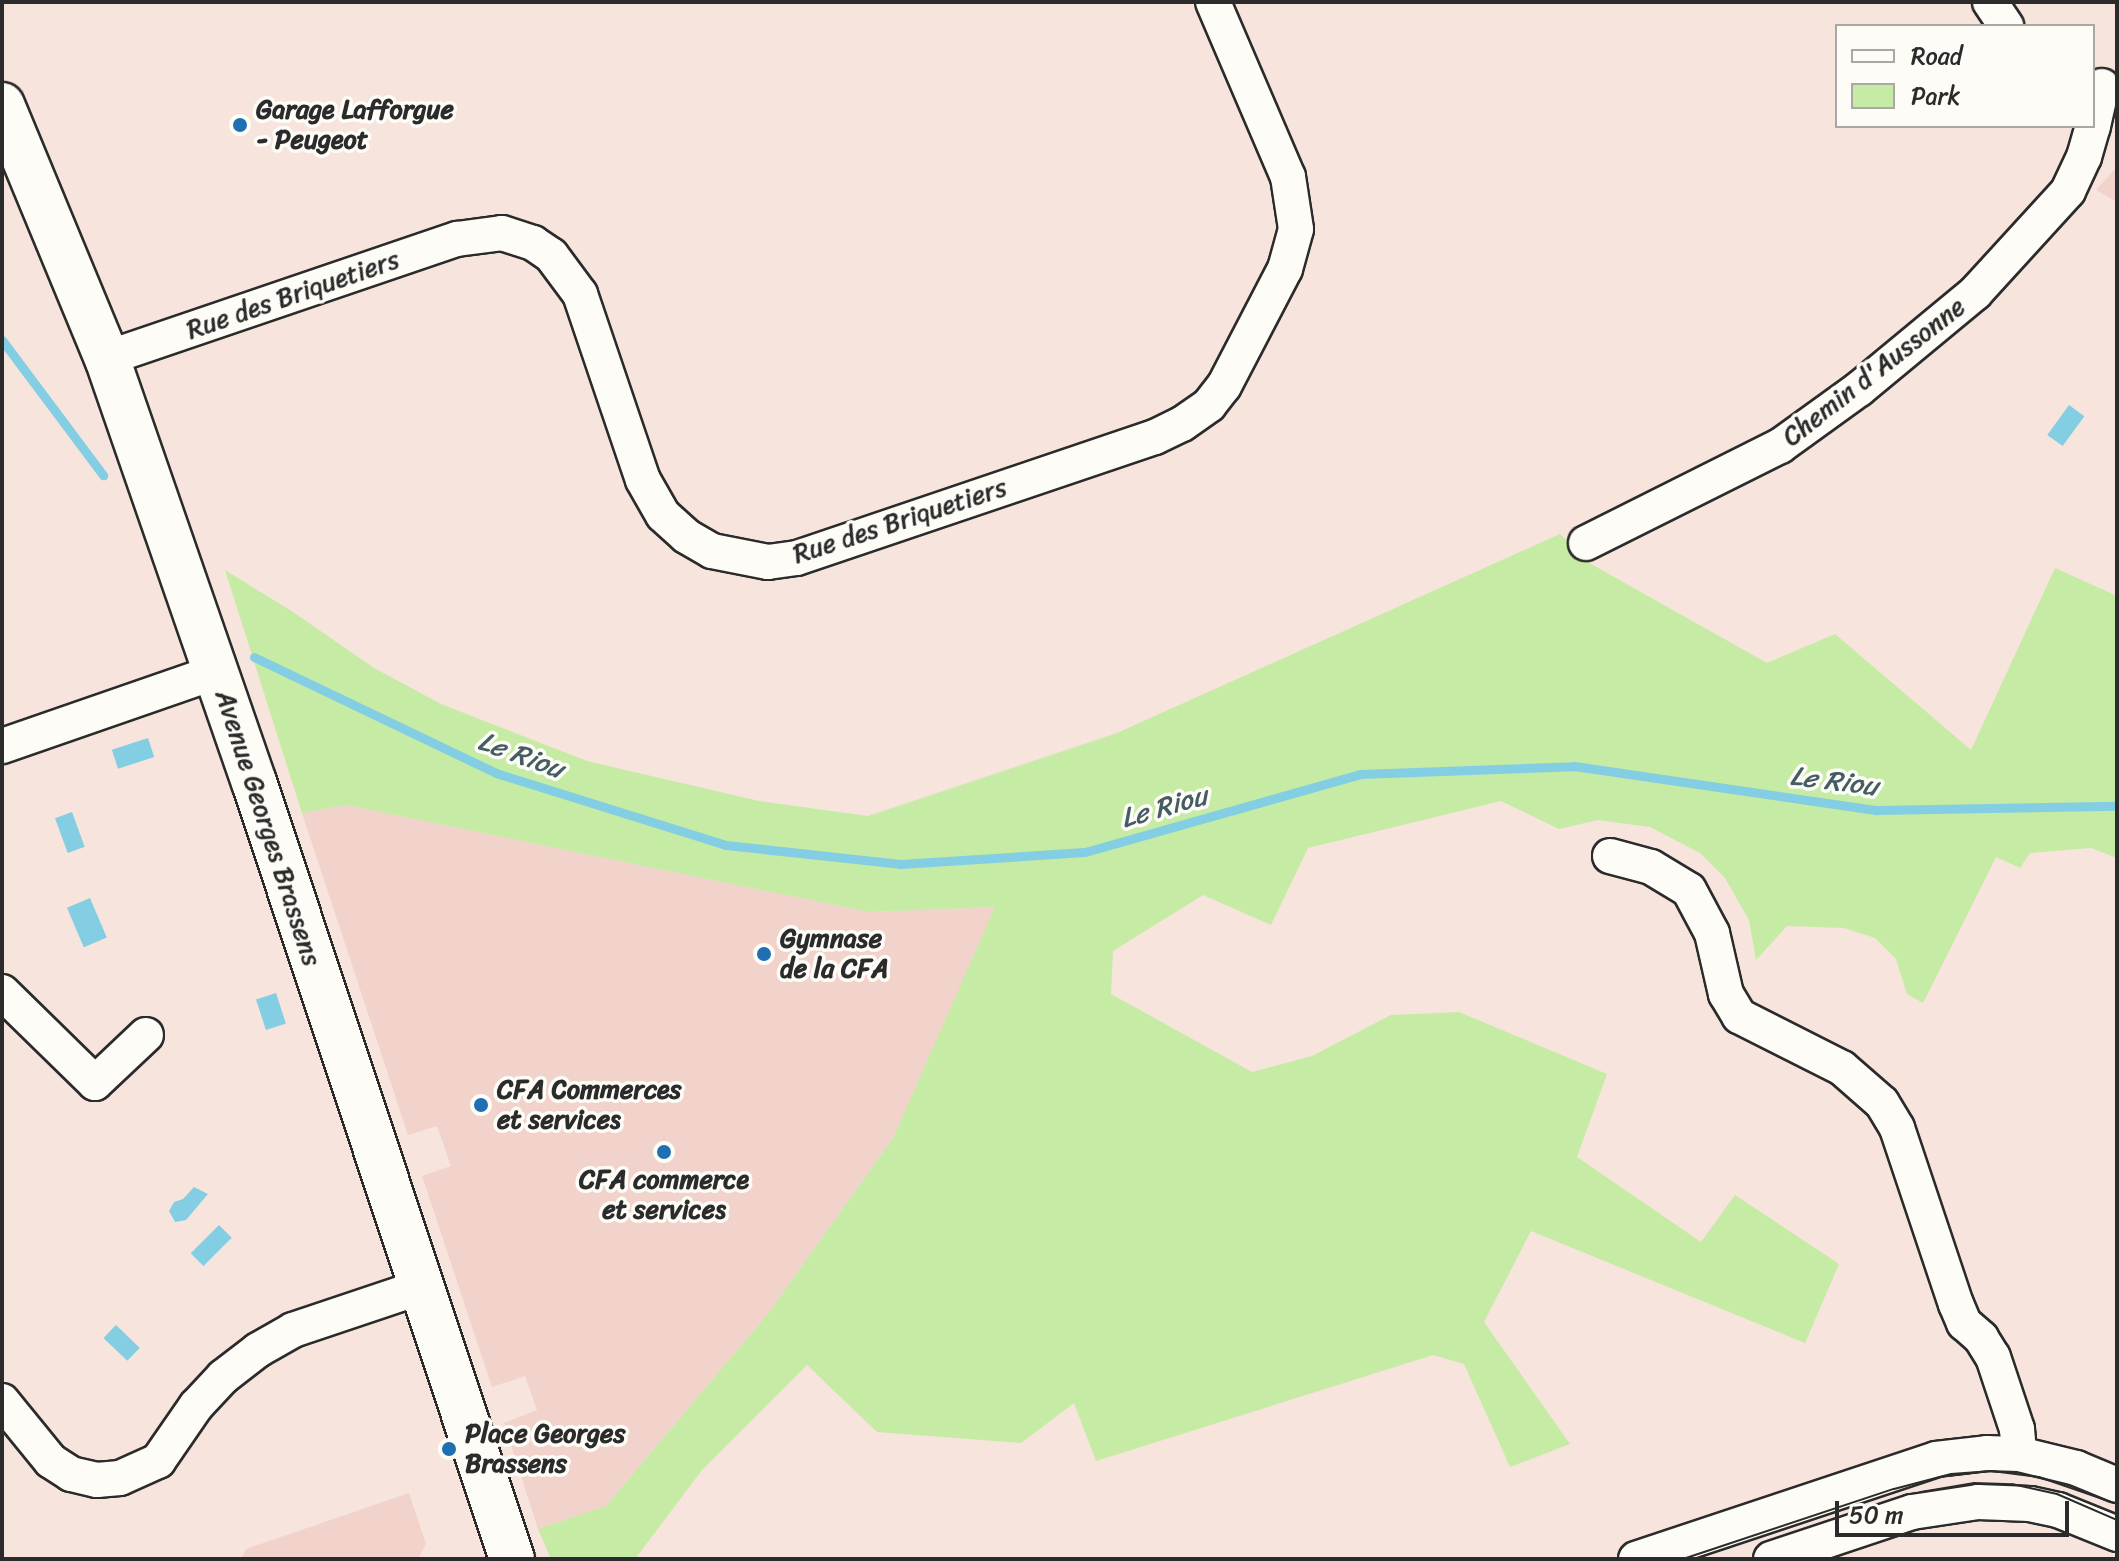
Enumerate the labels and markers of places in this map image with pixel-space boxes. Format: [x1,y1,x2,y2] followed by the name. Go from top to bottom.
[256,94,454,156] place label: Garage Lafforgue - Peugeot
[231,116,249,134] marker: Garage Lafforgue - Peugeot
[780,923,888,984] place label: Gymnase de la CFA
[755,945,773,963] marker: Gymnase de la CFA
[497,1074,682,1136] place label: CFA Commerces et services
[472,1096,490,1114] marker: CFA Commerces et services
[655,1143,673,1161] marker: CFA commerce et services
[579,1164,749,1226] place label: CFA commerce et services
[465,1418,624,1480] place label: Place Georges Brassens
[440,1440,458,1458] marker: Place Georges Brassens

